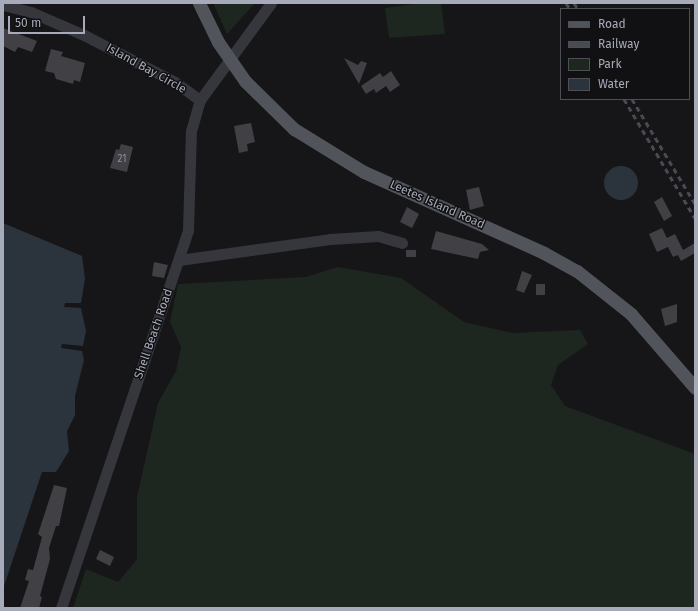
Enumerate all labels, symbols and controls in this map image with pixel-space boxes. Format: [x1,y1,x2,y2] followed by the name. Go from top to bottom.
[10,8,87,34] scale bar
[560,8,690,100] legend
[15,16,41,30] text: 50 m
[598,17,626,31] text: Road
[598,37,639,51] text: Railway
[103,41,189,97] street label: Island Bay Circle
[598,57,622,71] text: Park
[598,77,629,91] text: Water
[117,154,127,166] house number: 21
[387,178,487,232] street label: Leetes Island Road
[132,287,176,381] street label: Shell Beach Road

